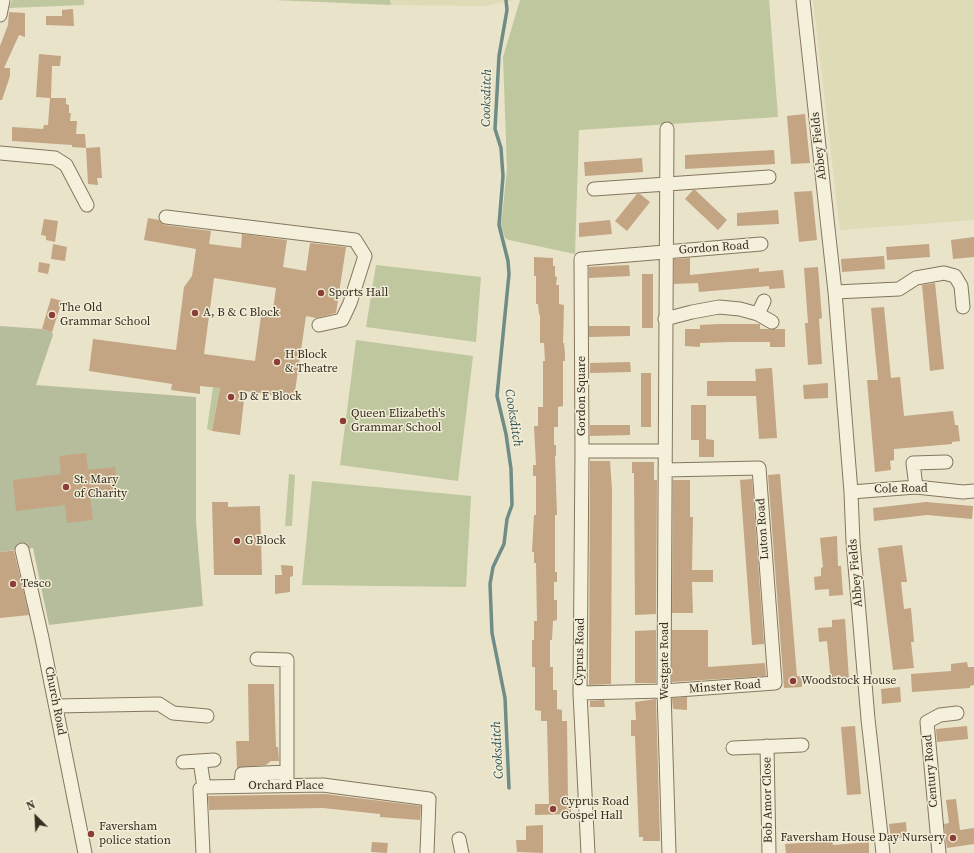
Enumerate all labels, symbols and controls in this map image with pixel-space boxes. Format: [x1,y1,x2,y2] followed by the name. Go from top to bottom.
[479,69,495,127] water label: Cooksditch
[808,111,830,181] street label: Abbey Fields
[678,238,750,258] street label: Gordon Road
[329,286,388,300] place label: Sports Hall
[316,288,326,298] marker: Sports Hall
[60,301,150,329] place label: The Old Grammar School
[203,306,279,320] place label: A, B & C Block
[190,308,200,318] marker: A, B & C Block
[47,310,57,320] marker: The Old Grammar School
[285,348,338,376] place label: H Block & Theatre
[575,356,589,436] street label: Gordon Square
[272,357,282,367] marker: H Block & Theatre
[501,388,525,448] water label: Cooksditch
[239,390,302,404] place label: D & E Block
[226,392,236,402] marker: D & E Block
[351,407,445,435] place label: Queen Elizabeth's Grammar School
[338,416,348,426] marker: Queen Elizabeth's Grammar School
[74,473,127,501] place label: St. Mary of Charity
[874,481,928,497] street label: Cole Road
[61,482,71,492] marker: St. Mary of Charity
[754,498,772,560] street label: Luton Road
[245,534,286,548] place label: G Block
[232,536,242,546] marker: G Block
[846,538,866,608] street label: Abbey Fields
[21,577,51,591] place label: Tesco
[8,579,18,589] marker: Tesco
[572,618,588,686] street label: Cyprus Road
[658,622,672,700] street label: Westgate Road
[41,665,69,737] street label: Church Road
[801,674,896,688] place label: Woodstock House
[788,676,798,686] marker: Woodstock House
[689,677,761,697] street label: Minster Road
[489,721,507,779] water label: Cooksditch
[921,734,941,808] street label: Century Road
[760,757,776,843] street label: Bob Amor Close
[248,779,324,793] street label: Orchard Place
[561,795,629,823] place label: Cyprus Road Gospel Hall
[16,797,56,837] north arrow
[24,797,38,814] text: N
[548,804,558,814] marker: Cyprus Road Gospel Hall
[99,820,171,848] place label: Faversham police station
[86,829,96,839] marker: Faversham police station
[780,831,945,845] place label: Faversham House Day Nursery
[948,833,958,843] marker: Faversham House Day Nursery

